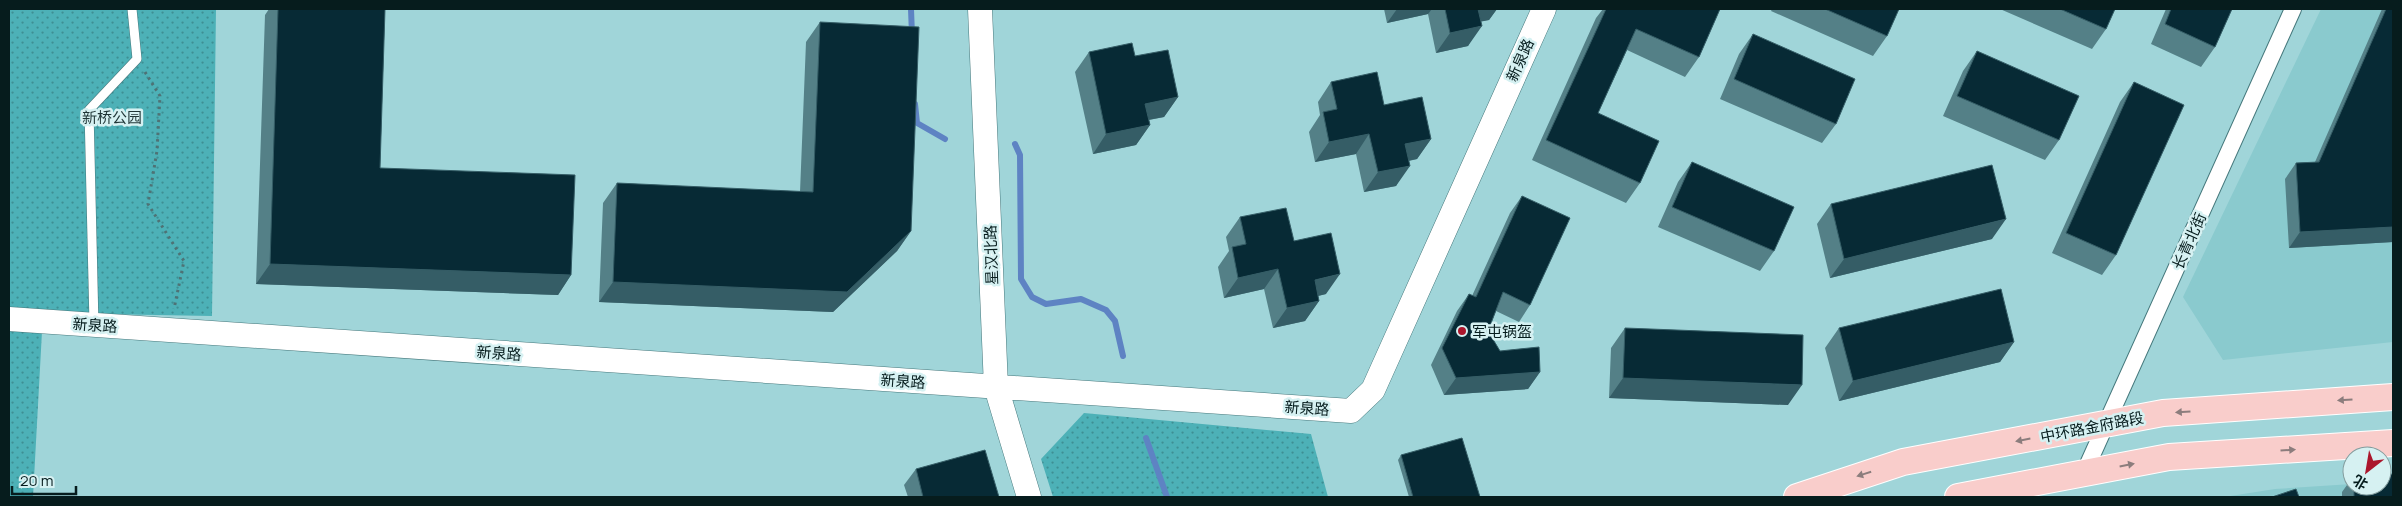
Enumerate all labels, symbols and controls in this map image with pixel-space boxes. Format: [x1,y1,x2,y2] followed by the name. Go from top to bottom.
[1501,35,1539,85] street label: 新泉路
[82,107,142,128] park label: 新桥公园
[2167,209,2211,273] street label: 长青北街
[979,225,1003,285] street label: 星汉北路
[72,313,118,337] street label: 新泉路
[1472,321,1532,342] place label: 军屯锅盔
[1456,325,1468,337] marker: 军屯锅盔
[476,341,522,365] street label: 新泉路
[880,369,926,393] street label: 新泉路
[1284,396,1330,420] street label: 新泉路
[2336,397,2352,405] one-way arrow
[2038,407,2146,447] street label: 中环路金府路段
[2174,408,2190,416] one-way arrow
[2014,436,2030,444] one-way arrow
[2280,445,2296,453] one-way arrow
[2342,446,2392,496] north arrow
[2119,461,2135,469] one-way arrow
[12,464,76,496] scale bar
[20,470,53,491] text: 20 m
[1856,471,1871,479] one-way arrow
[2349,471,2371,494] text: 北

